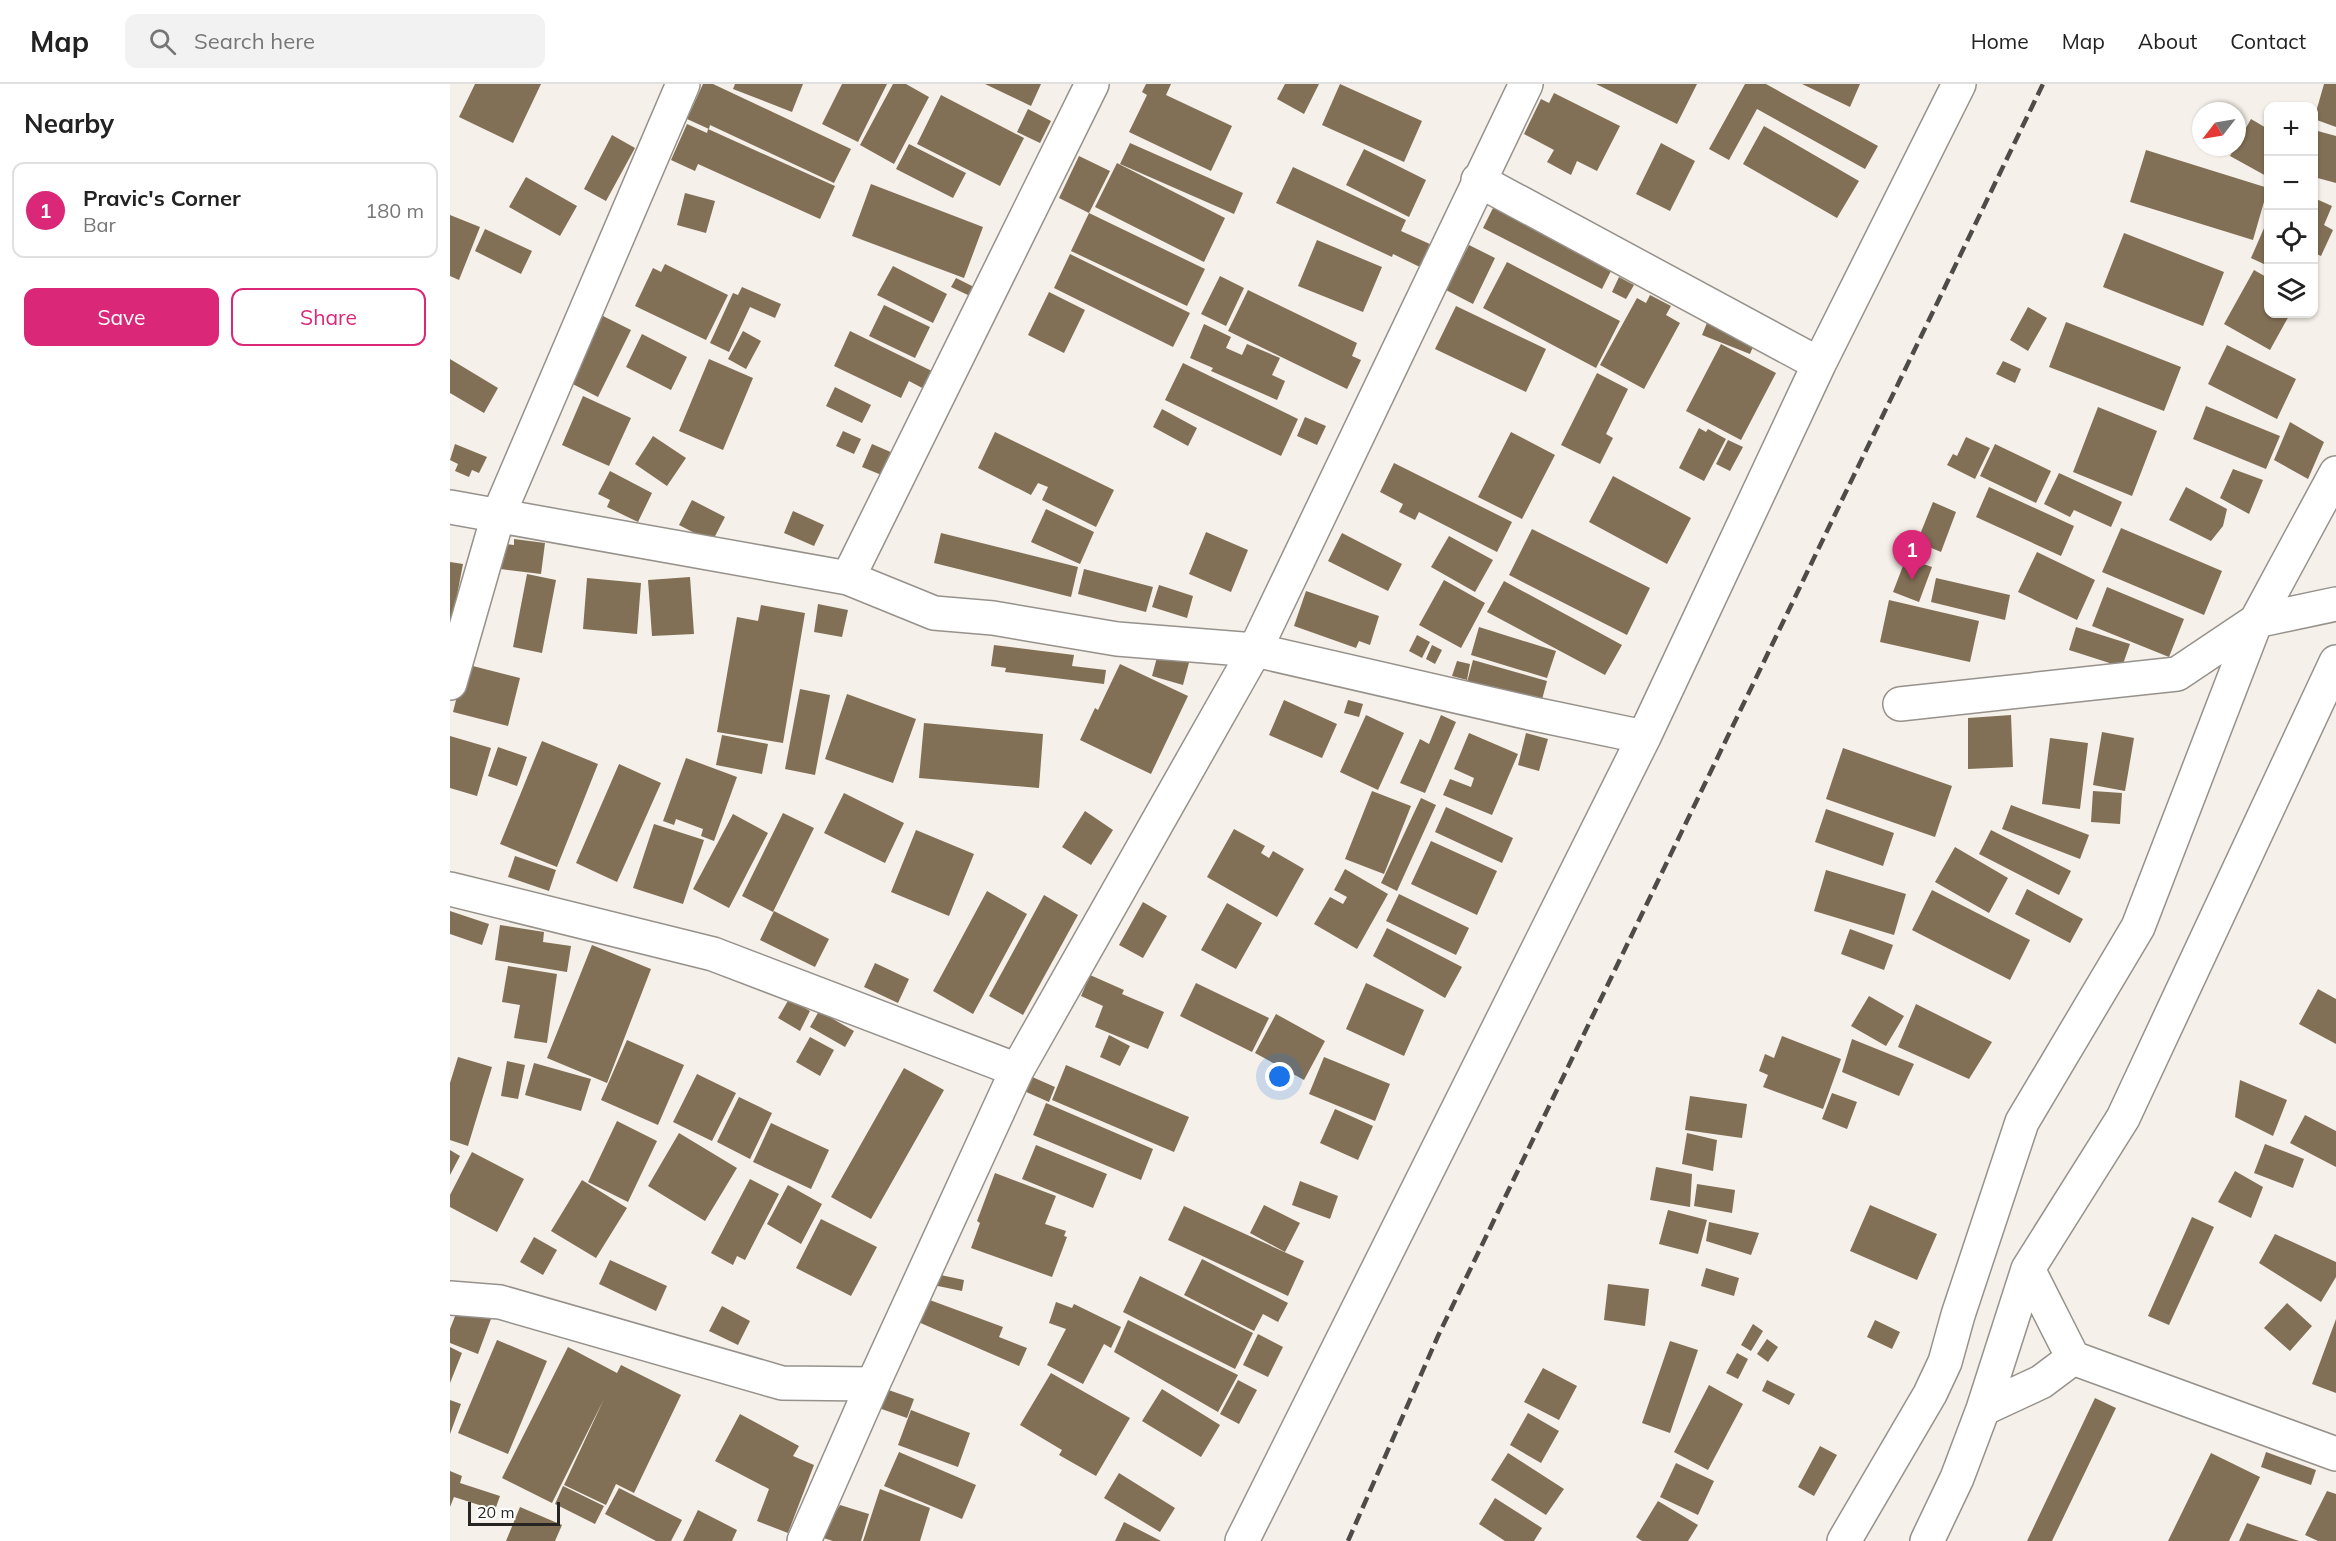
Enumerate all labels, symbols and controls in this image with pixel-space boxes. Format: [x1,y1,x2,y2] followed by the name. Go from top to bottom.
[125,14,545,68] search box
[30,24,89,59] text: Map
[146,25,179,58] icon: search
[194,27,315,55] text: Search here
[1971,28,2029,54] text: Home
[2062,28,2105,54] text: Map
[2138,28,2197,54] text: About
[2230,28,2306,54] text: Contact
[2192,102,2246,156] north arrow
[2264,102,2318,318] map controls
[2264,102,2318,156] button: +
[24,107,114,140] text: Nearby
[2264,156,2318,210] button: −
[83,184,241,212] text: Pravic's Corner
[40,198,52,223] text: 1
[365,198,424,223] text: 180 m
[2264,210,2318,264] button: locate
[83,212,116,237] text: Bar
[2264,264,2318,318] button: layers
[24,288,219,346] button: Save
[231,288,426,346] button: Share
[1892,530,1932,580] pin: 1
[1265,1062,1294,1091] your location
[468,1499,560,1526] scale bar
[477,1502,514,1522] text: 20 m

